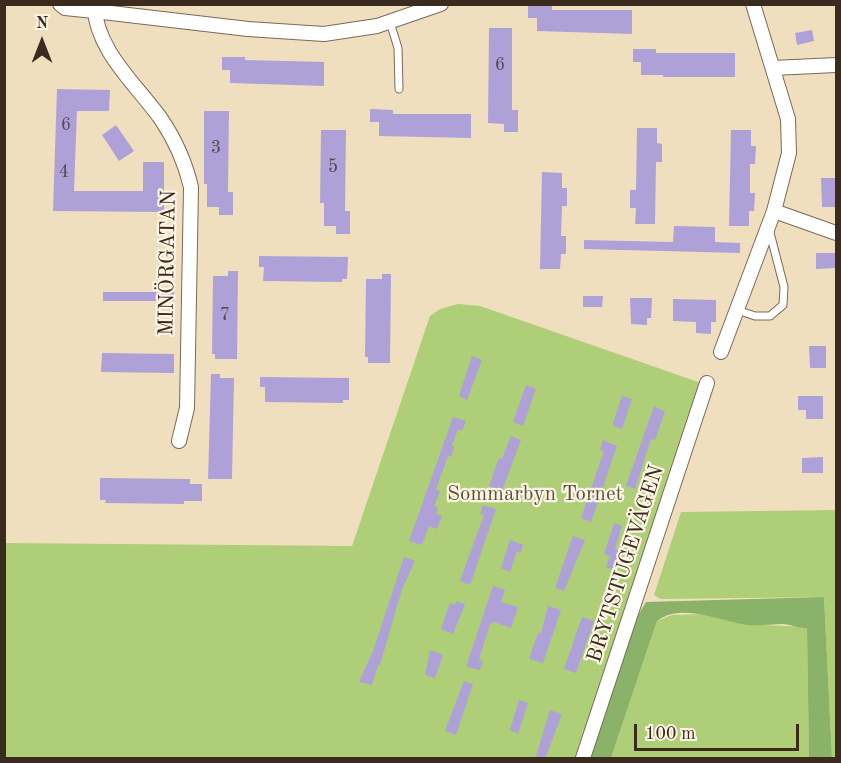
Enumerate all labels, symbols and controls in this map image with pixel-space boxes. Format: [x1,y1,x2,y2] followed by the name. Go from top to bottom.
[12,12,72,72] north arrow
[36,16,48,32] text: N
[495,54,505,76] house number: 6
[61,114,71,136] house number: 6
[211,137,221,159] house number: 3
[328,156,338,178] house number: 5
[59,161,69,183] house number: 4
[154,190,182,336] street label: MINÖRGATAN
[220,304,230,326] house number: 7
[582,462,670,666] street label: BRYTSTUGEVÄGEN
[447,481,623,507] park label: Sommarbyn Tornet
[637,712,802,750] scale bar
[645,725,696,743] text: 100 m

